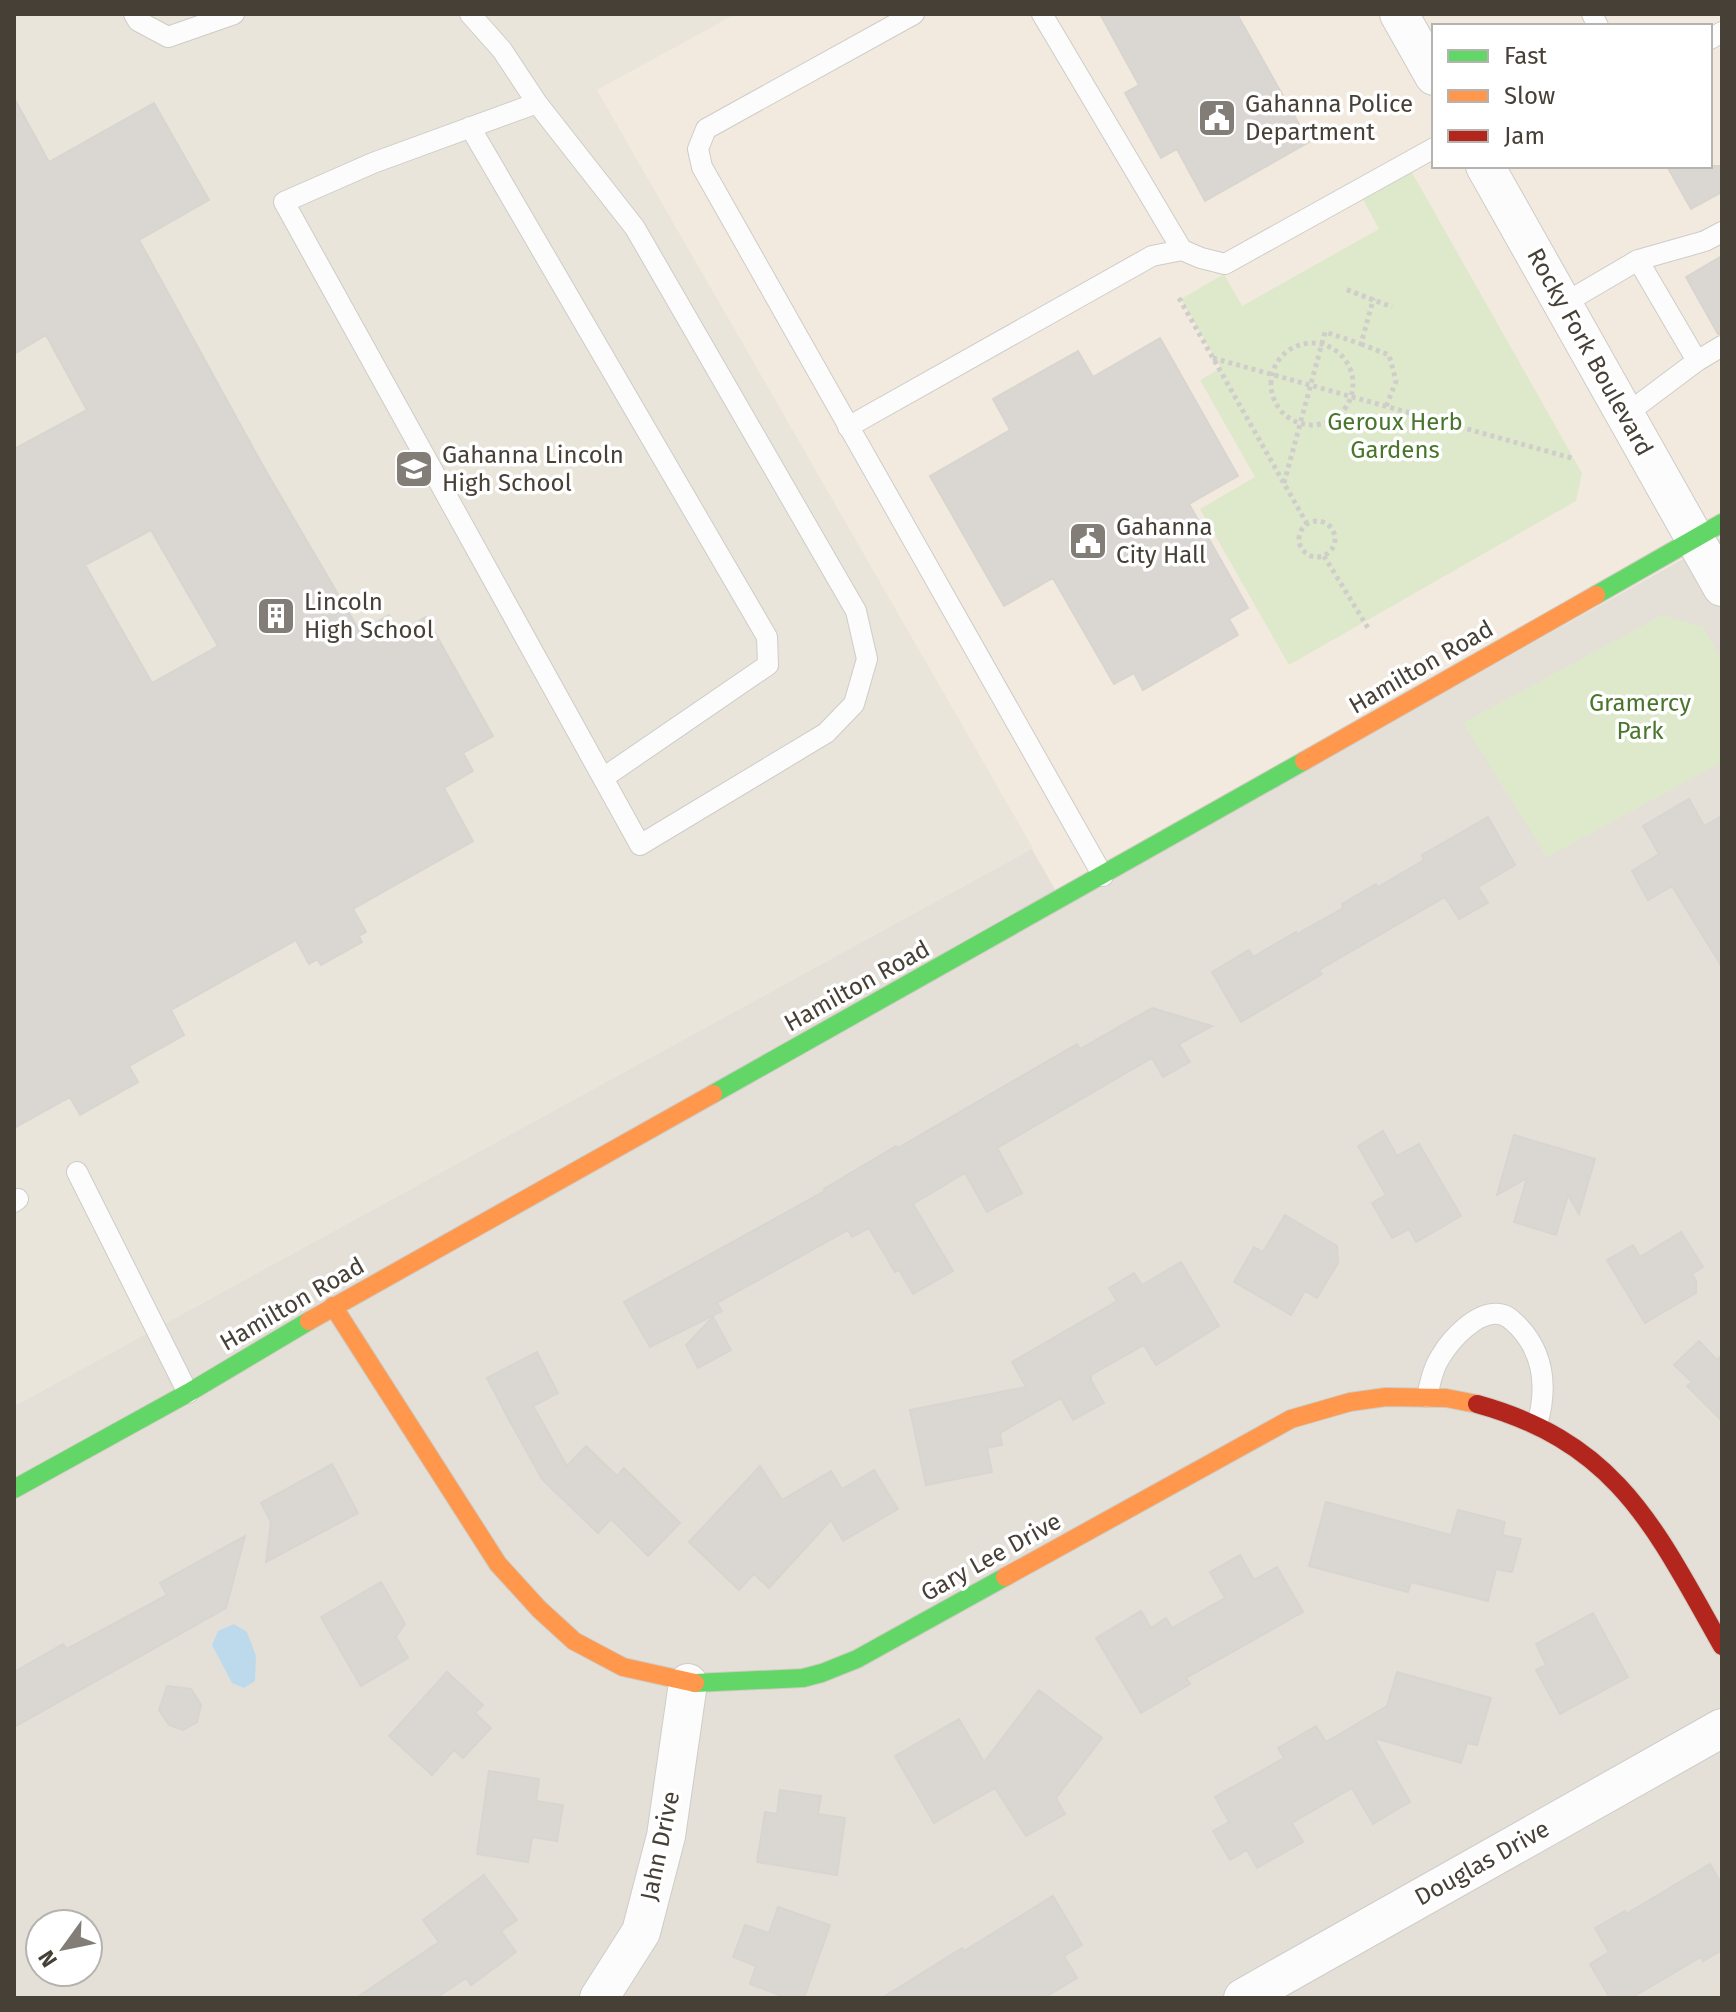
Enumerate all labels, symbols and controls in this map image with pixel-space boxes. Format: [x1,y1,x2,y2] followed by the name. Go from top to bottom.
[1432,24,1712,168] legend
[1504,42,1547,70] text: Fast
[1504,82,1555,110] text: Slow
[1245,90,1413,146] place label: Gahanna Police Department
[1196,97,1238,139] public building icon: Gahanna Police Department
[1504,122,1545,150] text: Jam
[1521,243,1659,461] street label: Rocky Fork Boulevard
[1327,408,1463,464] park label: Geroux Herb Gardens
[442,441,624,497] place label: Gahanna Lincoln High School
[393,448,435,490] school or university icon: Gahanna Lincoln High School
[1116,513,1213,569] place label: Gahanna City Hall
[1067,520,1109,562] public building icon: Gahanna City Hall
[304,588,434,644] place label: Lincoln High School
[255,595,297,637] building icon: Lincoln High School
[1344,614,1498,720] street label: Hamilton Road
[1589,689,1691,745] park label: Gramercy Park
[779,935,935,1037] street label: Hamilton Road
[215,1251,369,1357] street label: Hamilton Road
[916,1507,1066,1607] street label: Gary Lee Drive
[635,1789,685,1903] street label: Jahn Drive
[1410,1815,1554,1911] street label: Douglas Drive
[24,1908,104,1988] north arrow
[32,1945,63,1972] text: N

